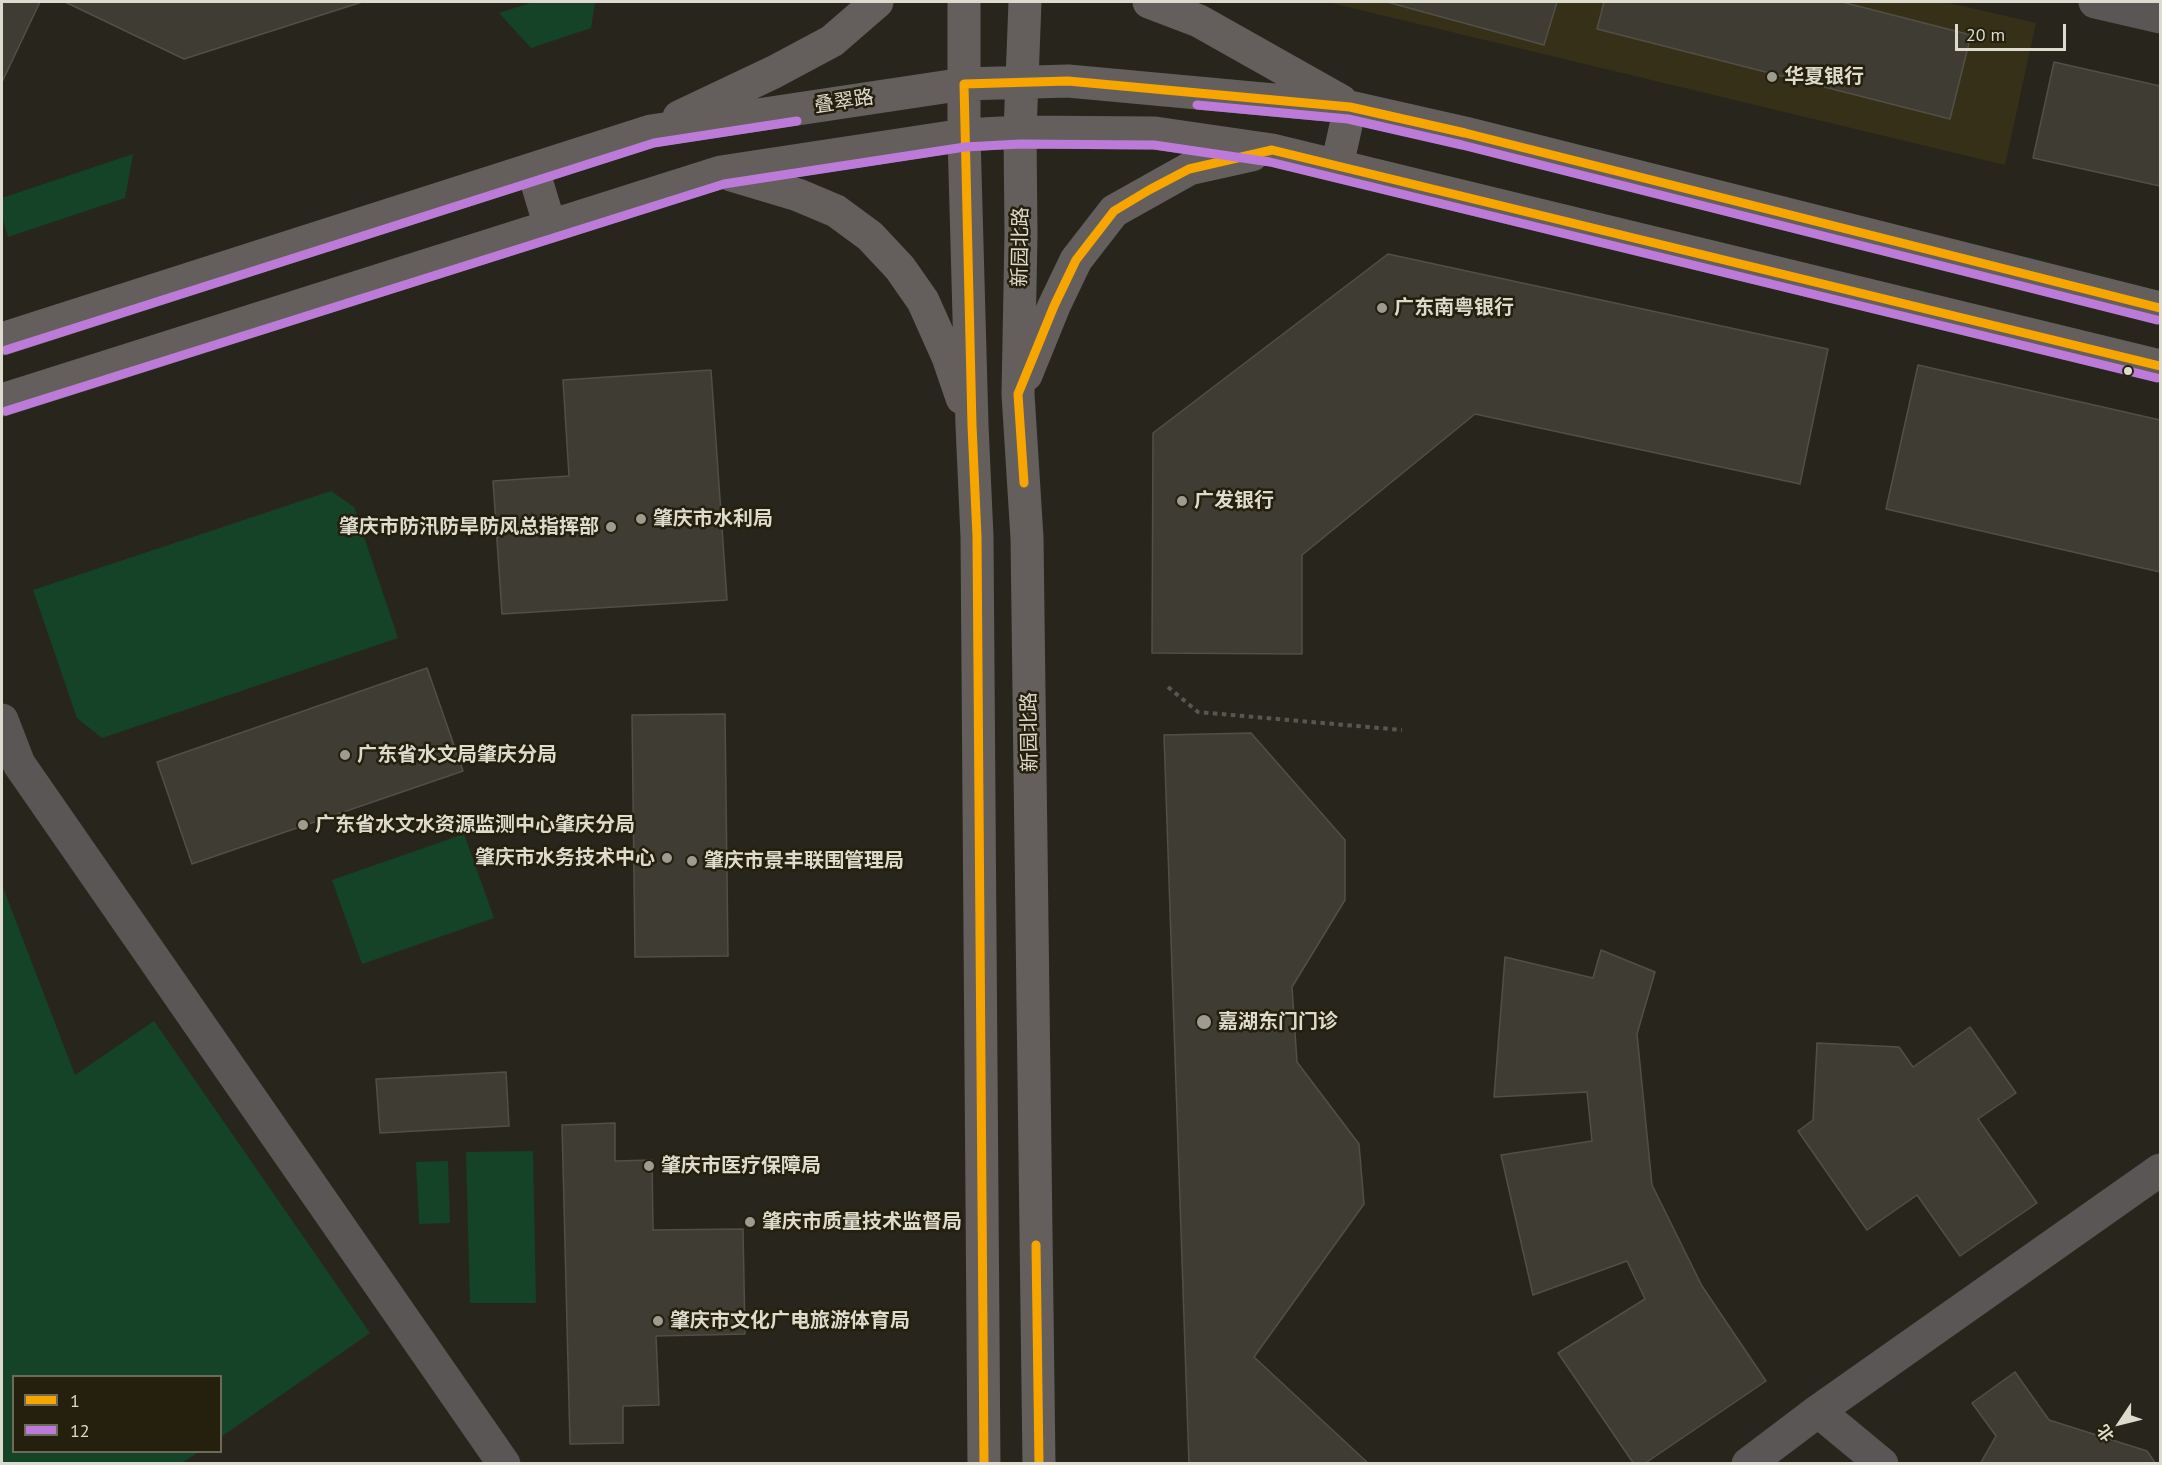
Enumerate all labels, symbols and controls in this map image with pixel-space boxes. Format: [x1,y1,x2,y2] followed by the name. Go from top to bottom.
[1958,12,2069,50] scale bar
[1966,23,2005,46] text: 20 m
[1784,65,1864,89] place label: 华夏银行
[1765,70,1779,84] marker: 华夏银行
[812,85,876,119] street label: 叠翠路
[1008,207,1034,287] street label: 新园北路
[1394,296,1514,320] place label: 广东南粤银行
[1375,301,1389,315] marker: 广东南粤银行
[2122,365,2134,377] unlabelled marker
[1194,489,1274,513] place label: 广发银行
[1175,494,1189,508] marker: 广发银行
[653,507,773,531] place label: 肇庆市水利局
[634,512,648,526] marker: 肇庆市水利局
[339,515,599,539] place label: 肇庆市防汛防旱防风总指挥部
[604,520,618,534] marker: 肇庆市防汛防旱防风总指挥部
[1017,692,1043,772] street label: 新园北路
[357,743,557,767] place label: 广东省水文局肇庆分局
[338,748,352,762] marker: 广东省水文局肇庆分局
[315,813,635,837] place label: 广东省水文水资源监测中心肇庆分局
[296,818,310,832] marker: 广东省水文水资源监测中心肇庆分局
[475,846,655,870] place label: 肇庆市水务技术中心
[704,849,904,873] place label: 肇庆市景丰联围管理局
[660,851,674,865] marker: 肇庆市水务技术中心
[685,854,699,868] marker: 肇庆市景丰联围管理局
[1218,1010,1338,1034] place label: 嘉湖东门门诊
[1195,1013,1213,1031] marker: 嘉湖东门门诊
[661,1154,821,1178] place label: 肇庆市医疗保障局
[642,1159,656,1173] marker: 肇庆市医疗保障局
[762,1210,962,1234] place label: 肇庆市质量技术监督局
[743,1215,757,1229] marker: 肇庆市质量技术监督局
[670,1309,910,1333] place label: 肇庆市文化广电旅游体育局
[651,1314,665,1328] marker: 肇庆市文化广电旅游体育局
[12,1375,222,1453] legend
[70,1389,80,1412] text: 1
[2090,1393,2150,1453] north arrow
[70,1419,90,1442] text: 12
[2092,1421,2118,1446] text: 北

